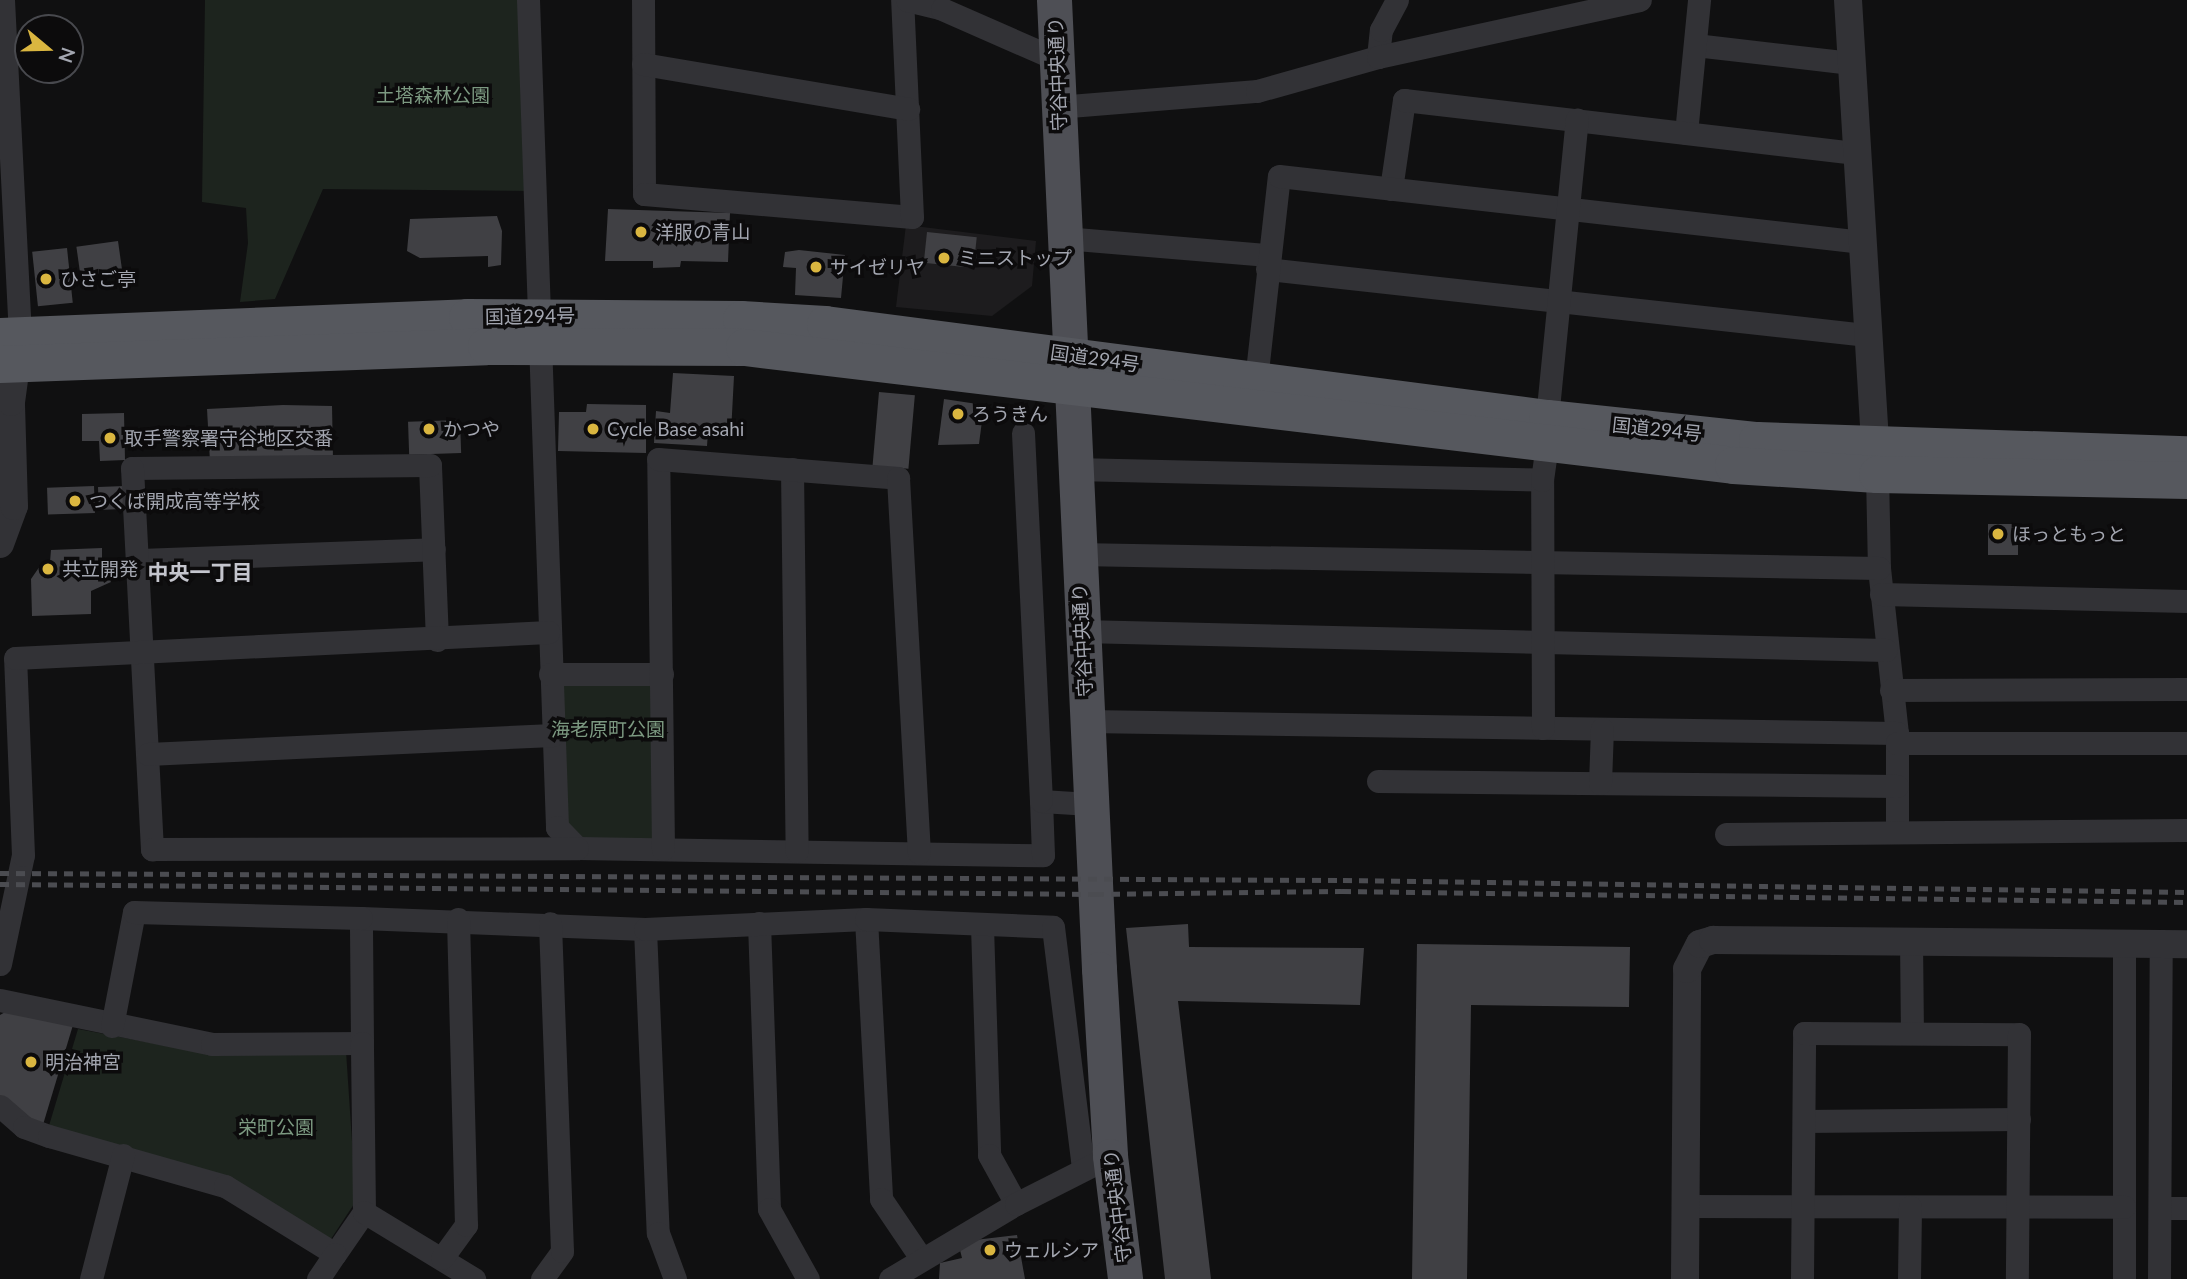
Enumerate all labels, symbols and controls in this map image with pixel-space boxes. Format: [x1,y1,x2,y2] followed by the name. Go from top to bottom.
[14,14,84,84] north arrow
[1044,17,1070,131] street label: 守谷中央通り
[54,45,81,66] text: N
[376,84,490,106] park label: 土塔森林公園
[655,221,750,243] place label: 洋服の青山
[633,224,649,240] marker: 洋服の青山
[958,247,1072,269] place label: ミニストップ
[936,250,952,266] marker: ミニストップ
[830,256,925,278] place label: サイゼリヤ
[808,259,824,275] marker: サイゼリヤ
[60,268,136,290] place label: ひさご亭
[38,271,54,287] marker: ひさご亭
[485,304,575,328] street label: 国道294号
[1049,340,1141,376] street label: 国道294号
[972,403,1048,425] place label: ろうきん
[950,406,966,422] marker: ろうきん
[1611,413,1703,445] street label: 国道294号
[443,418,500,440] place label: かつや
[607,418,744,440] place label: Cycle Base asahi
[421,421,437,437] marker: かつや
[585,421,601,437] marker: Cycle Base asahi
[124,427,333,449] place label: 取手警察署守谷地区交番
[102,430,118,446] marker: 取手警察署守谷地区交番
[89,490,260,512] place label: つくば開成高等学校
[67,493,83,509] marker: つくば開成高等学校
[2012,523,2126,545] place label: ほっともっと
[1990,526,2006,542] marker: ほっともっと
[62,558,138,580] place label: 共立開発
[148,559,252,585] district label: 中央一丁目
[40,561,56,577] marker: 共立開発
[1068,582,1096,698] street label: 守谷中央通り
[551,718,665,740] park label: 海老原町公園
[45,1051,121,1073] place label: 明治神宮
[23,1054,39,1070] marker: 明治神宮
[238,1116,314,1138] park label: 栄町公園
[1099,1148,1135,1264] street label: 守谷中央通り
[1004,1239,1099,1261] place label: ウェルシア
[982,1242,998,1258] marker: ウェルシア

